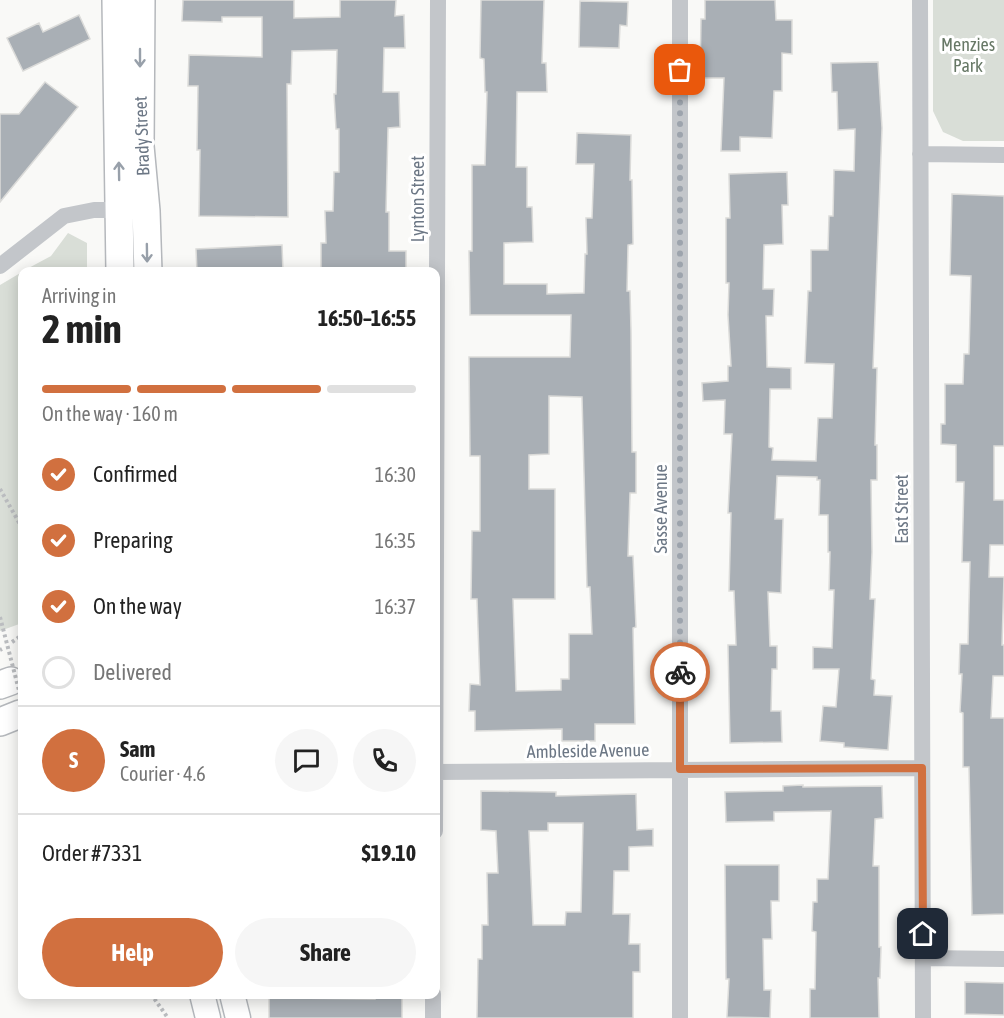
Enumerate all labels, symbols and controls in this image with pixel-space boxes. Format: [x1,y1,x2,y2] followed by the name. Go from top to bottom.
[941,34,995,76] park label: Menzies Park
[654,44,705,95] pin
[134,48,146,68] one-way arrow
[663,53,696,86] icon: bag
[130,96,153,176] street label: Brady Street
[407,156,428,242] street label: Lynton Street
[113,162,125,182] one-way arrow
[141,243,153,263] one-way arrow
[42,284,116,307] text: Arriving in
[318,305,416,331] text: 16:50–16:55
[42,307,122,351] text: 2 min
[42,402,178,425] text: On the way · 160 m
[42,458,75,491] icon: check
[93,461,178,487] text: Confirmed
[375,463,416,486] text: 16:30
[650,464,671,554] street label: Sasse Avenue
[891,474,912,544] street label: East Street
[42,524,75,557] icon: check
[93,527,173,553] text: Preparing
[375,529,416,552] text: 16:35
[42,590,75,623] icon: check
[93,593,182,619] text: On the way
[375,595,416,618] text: 16:37
[650,642,710,702] courier
[664,656,697,689] icon: bike
[93,659,172,685] text: Delivered
[275,729,338,792] button: chat
[353,729,416,792] button: phone
[120,736,155,762] text: Sam
[527,739,649,762] street label: Ambleside Avenue
[69,747,78,773] text: S
[120,762,206,785] text: Courier · 4.6
[42,840,142,866] text: Order #7331
[361,840,416,866] text: $19.10
[897,908,948,959] pin
[906,917,939,950] icon: home
[42,918,223,987] button: Help
[235,918,416,987] button: Share

